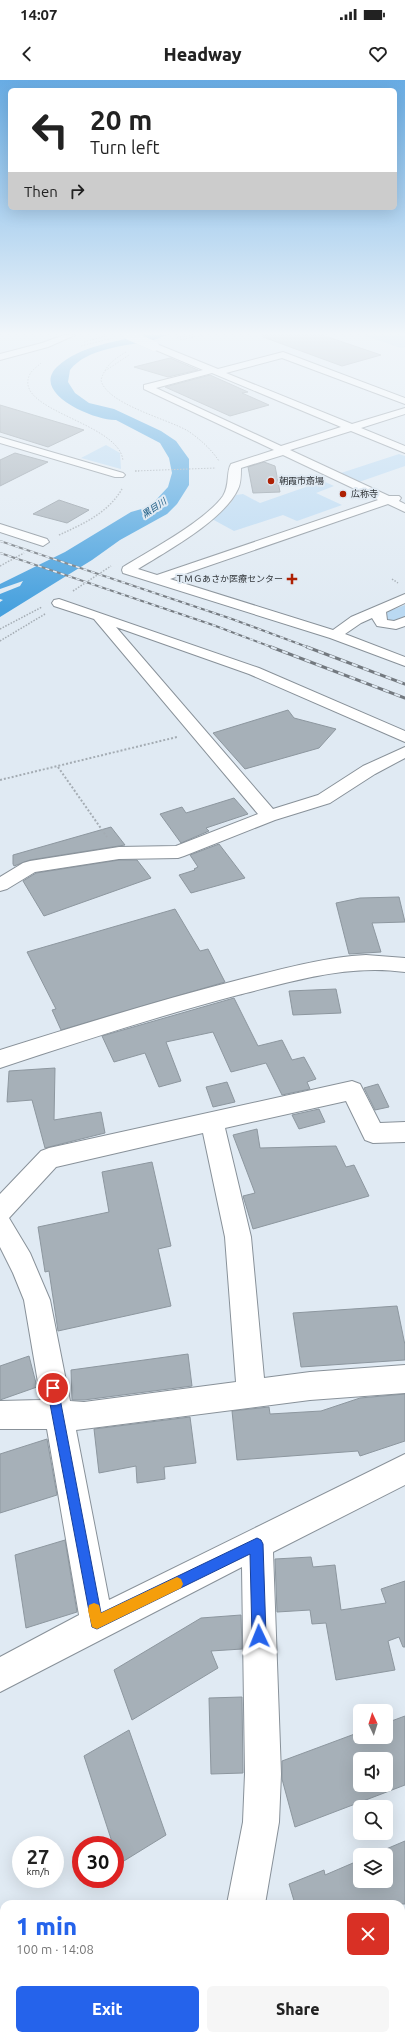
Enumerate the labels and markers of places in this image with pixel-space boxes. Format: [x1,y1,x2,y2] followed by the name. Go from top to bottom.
[266,476,276,486] marker: 朝霞市斎場
[279,476,324,486] place label: 朝霞市斎場
[338,489,348,499] marker: 広称寺
[351,489,378,499] place label: 広称寺
[286,573,298,585] marker: ＴＭＧあさか医療センター
[175,574,283,584] place label: ＴＭＧあさか医療センター
[36,1371,70,1405] pin

